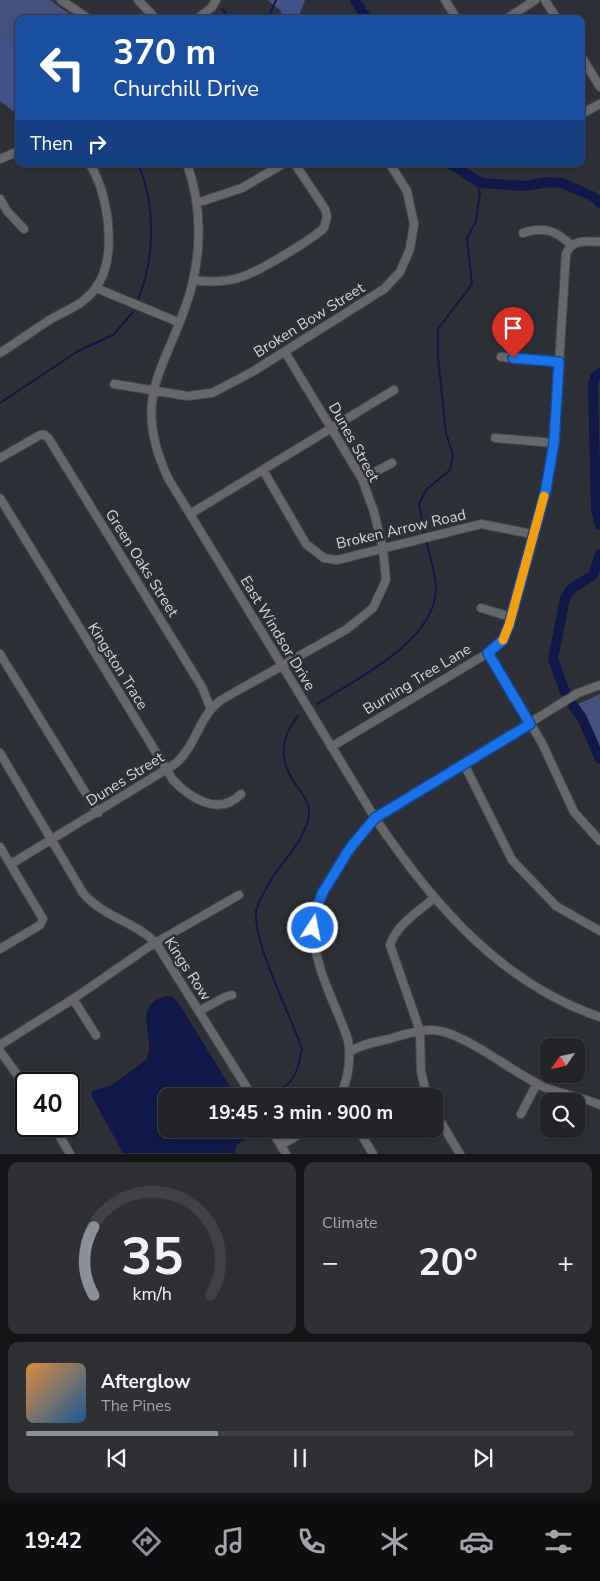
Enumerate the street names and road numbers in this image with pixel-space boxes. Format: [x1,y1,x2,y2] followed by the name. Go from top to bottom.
[250,277,369,362] street label: Broken Bow Street
[324,399,384,486] street label: Dunes Street
[334,504,468,554] street label: Broken Arrow Road
[101,505,184,621] street label: Green Oaks Street
[236,572,320,694] street label: East Windsor Drive
[83,619,153,713] street label: Kingston Trace
[359,639,475,719] street label: Burning Tree Lane
[82,747,168,811] street label: Dunes Street
[160,933,216,1005] street label: Kings Row

